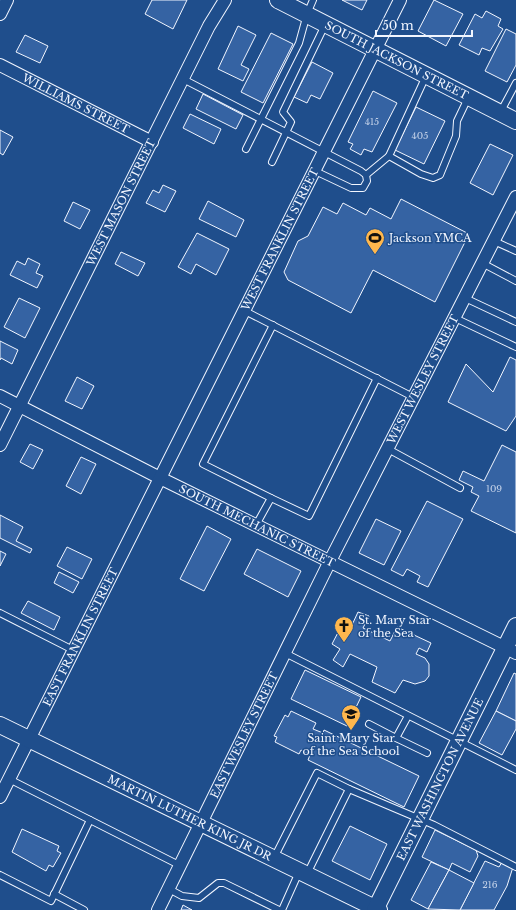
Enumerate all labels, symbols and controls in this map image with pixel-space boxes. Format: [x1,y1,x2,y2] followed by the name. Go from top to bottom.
[376,12,472,38] scale bar
[323,18,471,103] street label: SOUTH JACKSON STREET
[382,18,414,33] text: 50 m
[19,70,132,136] street label: WILLIAMS STREET
[365,116,379,127] house number: 415
[412,130,428,141] house number: 405
[83,137,159,269] street label: WEST MASON STREET
[238,166,322,314] street label: WEST FRANKLIN STREET
[364,227,386,255] sports icon: Jackson YMCA
[387,231,472,245] place label: Jackson YMCA
[383,312,462,447] street label: WEST WESLEY STREET
[177,481,338,570] street label: SOUTH MECHANIC STREET
[486,483,502,494] house number: 109
[40,565,121,709] street label: EAST FRANKLIN STREET
[358,613,432,640] place label: St. Mary Star of the Sea
[333,615,355,643] church icon: St. Mary Star of the Sea
[207,670,281,801] street label: EAST WESLEY STREET
[394,696,486,863] street label: EAST WASHINGTON AVENUE
[340,703,362,731] school or university icon: Saint Mary Star of the Sea School
[302,731,400,758] place label: Saint Mary Star of the Sea School
[105,772,274,864] street label: MARTIN LUTHER KING JR DR
[482,879,498,890] house number: 216

